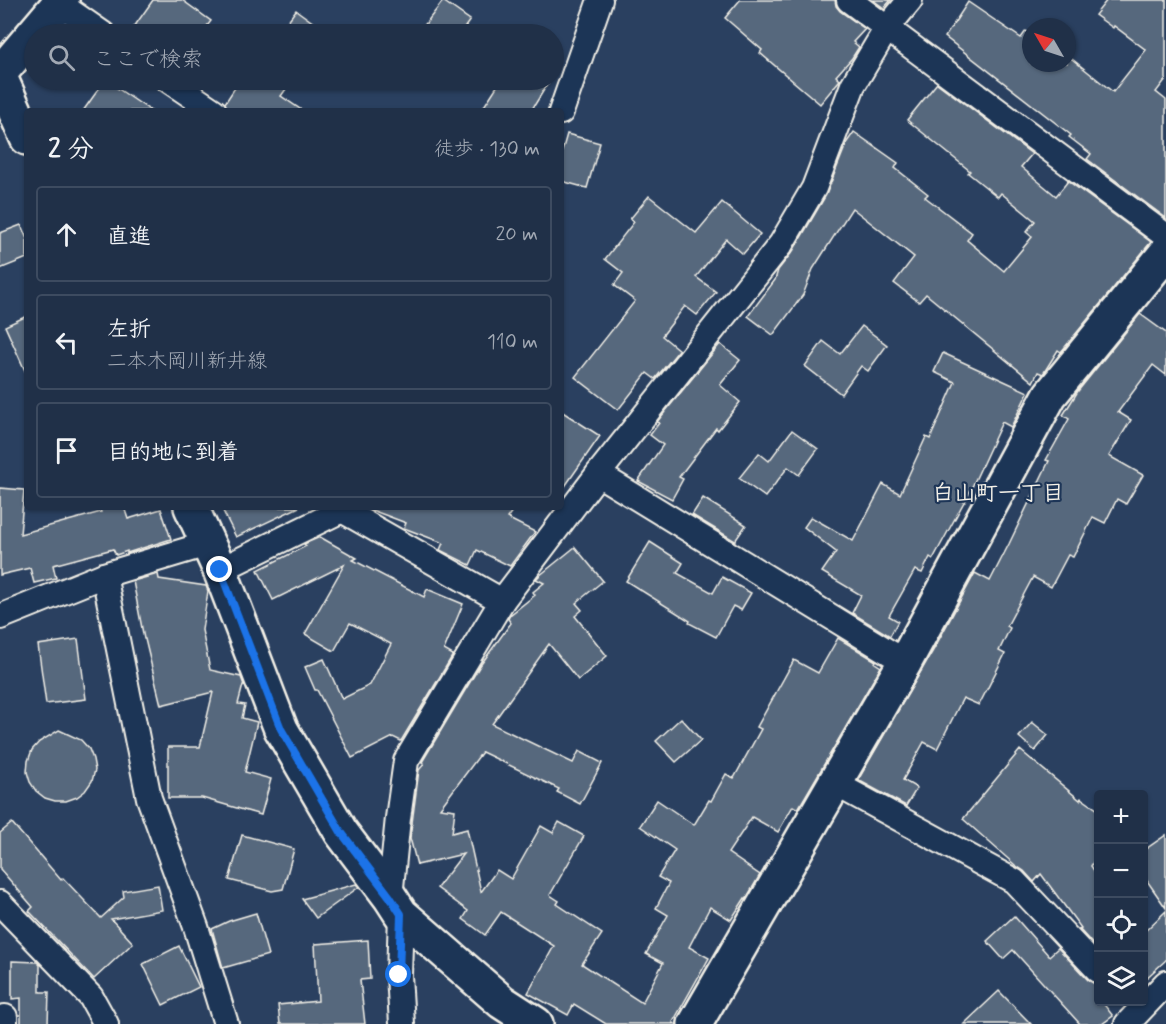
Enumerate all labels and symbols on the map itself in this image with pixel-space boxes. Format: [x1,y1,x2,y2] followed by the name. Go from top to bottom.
[1022,18,1076,72] north arrow
[932,480,1064,508] district label: 白山町一丁目
[206,556,232,582] route end
[385,961,411,987] route start

